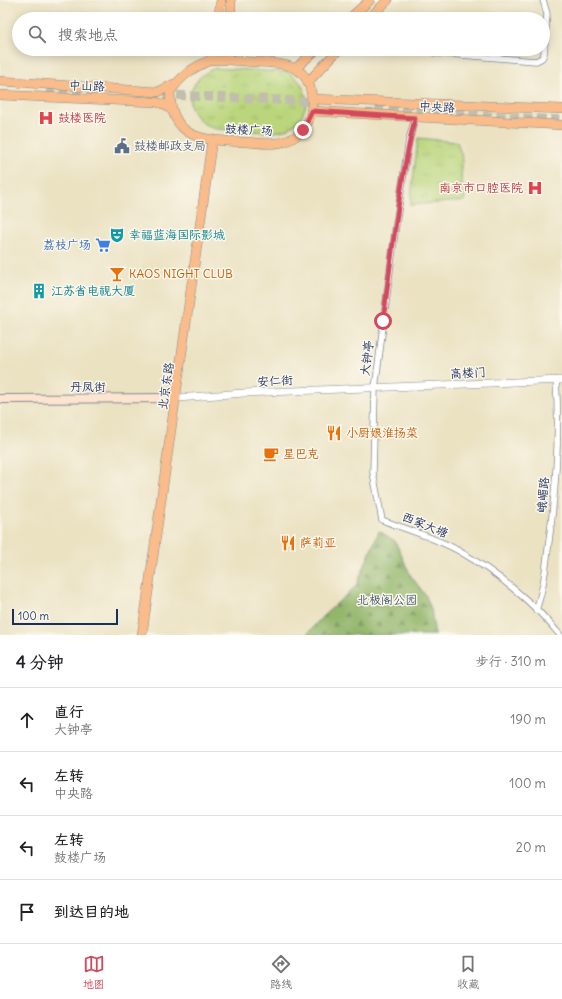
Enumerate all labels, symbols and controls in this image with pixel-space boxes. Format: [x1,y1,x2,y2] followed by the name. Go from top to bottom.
[12,12,550,56] search box
[26,23,48,45] icon: search
[58,25,118,44] text: 搜索地点
[69,77,105,94] street label: 中山路
[419,98,455,115] street label: 中央路
[37,109,55,127] hospital icon: 鼓楼医院
[58,110,106,125] place label: 鼓楼医院
[225,121,273,138] street label: 鼓楼广场
[294,121,312,139] route end
[113,137,131,155] public building icon: 鼓楼邮政支局
[134,138,206,153] place label: 鼓楼邮政支局
[526,179,544,197] hospital icon: 南京市口腔医院
[439,180,523,195] place label: 南京市口腔医院
[108,226,126,244] theatre icon: 幸福蓝海国际影城
[129,227,225,242] place label: 幸福蓝海国际影城
[94,236,112,254] supermarket icon: 荔枝广场
[43,237,91,252] place label: 荔枝广场
[108,265,126,283] bar icon: KAOS NIGHT CLUB
[129,266,233,281] place label: KAOS NIGHT CLUB
[30,282,48,300] building icon: 江苏省电视大厦
[51,283,135,298] place label: 江苏省电视大厦
[374,312,392,330] route start
[357,339,376,377] street label: 大钟亭
[155,361,176,411] street label: 北京东路
[450,364,486,381] street label: 高楼门
[257,372,293,389] street label: 安仁街
[70,379,106,394] street label: 丹凤街
[325,424,343,442] restaurant icon: 小厨娘淮扬菜
[346,425,418,440] place label: 小厨娘淮扬菜
[262,445,280,463] cafe icon: 星巴克
[283,446,319,461] place label: 星巴克
[533,476,552,514] street label: 峨嵋路
[400,509,450,540] street label: 西家大塘
[279,534,297,552] restaurant icon: 萨莉亚
[300,535,336,550] place label: 萨莉亚
[357,592,417,607] park label: 北极阁公园
[12,607,118,626] scale bar
[18,609,49,623] text: 100 m
[16,651,64,673] text: 4 分钟
[475,653,546,670] text: 步行 · 310 m
[54,702,84,721] text: 直行
[16,709,38,731] icon: ahead
[510,711,546,728] text: 190 m
[54,721,93,738] text: 大钟亭
[54,766,84,785] text: 左转
[16,773,38,795] icon: left
[509,775,546,792] text: 100 m
[54,785,93,802] text: 中央路
[54,830,84,849] text: 左转
[16,837,38,859] icon: left
[516,839,546,856] text: 20 m
[54,849,106,866] text: 鼓楼广场
[16,901,38,923] icon: arrive
[54,902,129,921] text: 到达目的地
[83,953,105,991] tab: 地图
[270,953,292,991] tab: 路线
[457,953,479,991] tab: 收藏

